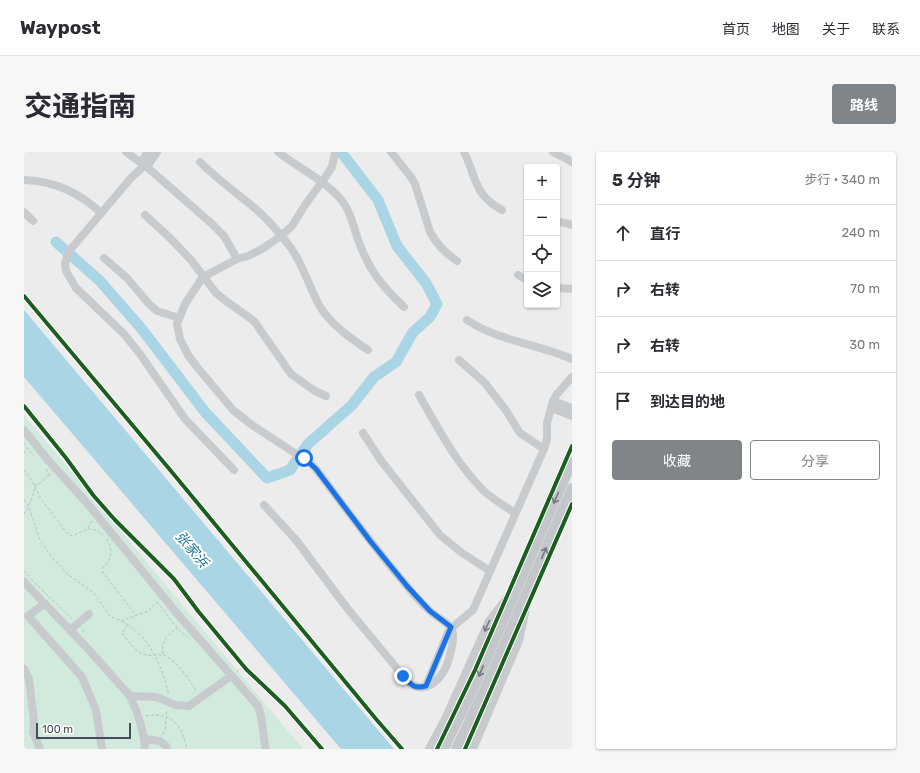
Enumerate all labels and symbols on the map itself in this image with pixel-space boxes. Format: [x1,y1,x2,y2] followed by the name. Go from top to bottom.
[295,449,313,467] route start
[552,491,560,503] one-way arrow
[172,528,212,572] water label: 张家浜
[541,547,548,559] one-way arrow
[483,620,490,632] one-way arrow
[477,665,484,677] one-way arrow
[394,667,412,685] route end
[36,721,131,740] scale bar

